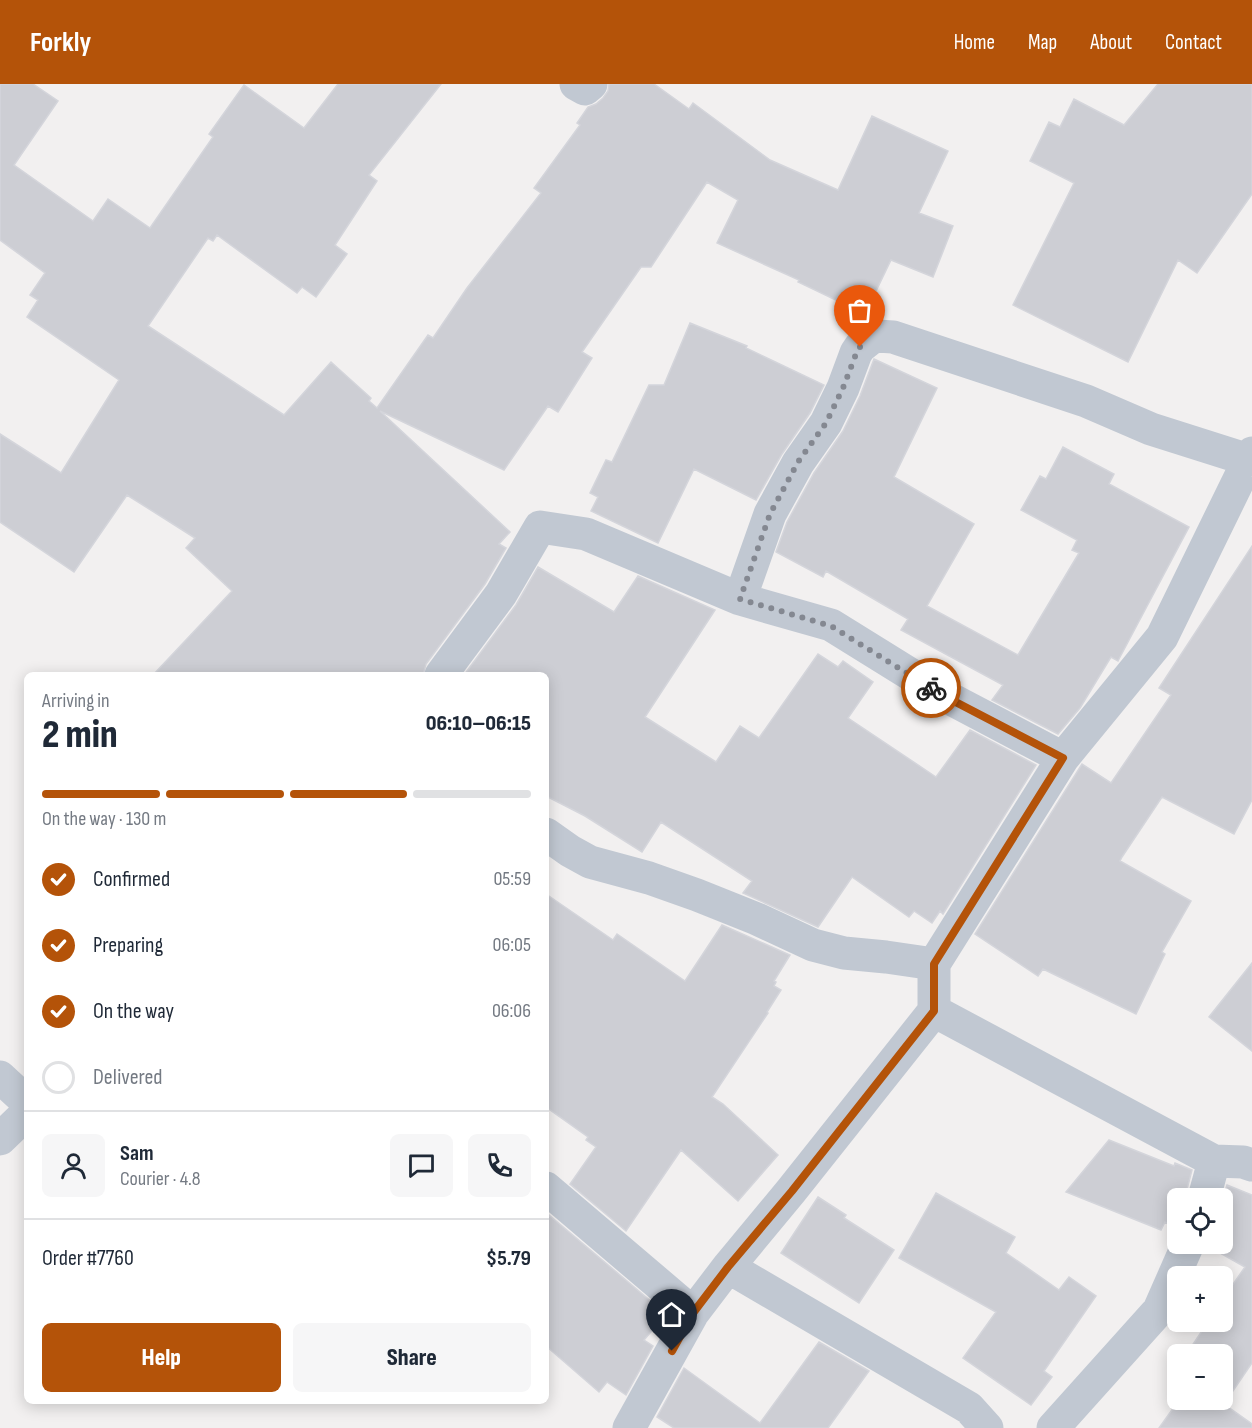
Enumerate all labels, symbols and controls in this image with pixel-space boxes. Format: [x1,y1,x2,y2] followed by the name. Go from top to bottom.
[30,26,91,59] text: Forkly
[954,30,995,55] text: Home
[1028,30,1057,55] text: Map
[1090,30,1132,55] text: About
[1165,30,1222,55] text: Contact
[834,285,885,347] pin
[843,294,876,327] icon: bag
[901,658,961,718] courier
[915,672,948,705] icon: bike
[42,689,110,713] text: Arriving in
[426,710,531,737] text: 06:10–06:15
[42,712,118,759] text: 2 min
[42,807,166,831] text: On the way · 130 m
[42,863,75,896] icon: check
[93,866,170,893] text: Confirmed
[493,867,531,891] text: 05:59
[42,929,75,962] icon: check
[93,932,163,959] text: Preparing
[493,933,531,957] text: 06:05
[42,995,75,1028] icon: check
[93,998,174,1025] text: On the way
[492,999,531,1023] text: 06:06
[93,1064,162,1091] text: Delivered
[42,1134,105,1197] button: person
[390,1134,453,1197] button: chat
[468,1134,531,1197] button: phone
[120,1140,154,1167] text: Sam
[120,1167,201,1191] text: Courier · 4.8
[1167,1188,1233,1410] map controls
[1167,1188,1233,1254] button: locate
[42,1245,134,1272] text: Order #7760
[486,1245,531,1272] text: $5.79
[1167,1266,1233,1332] button: +
[646,1289,697,1351] pin
[655,1298,688,1331] icon: home
[42,1323,281,1392] button: Help
[293,1323,531,1392] button: Share
[1167,1344,1233,1410] button: −

